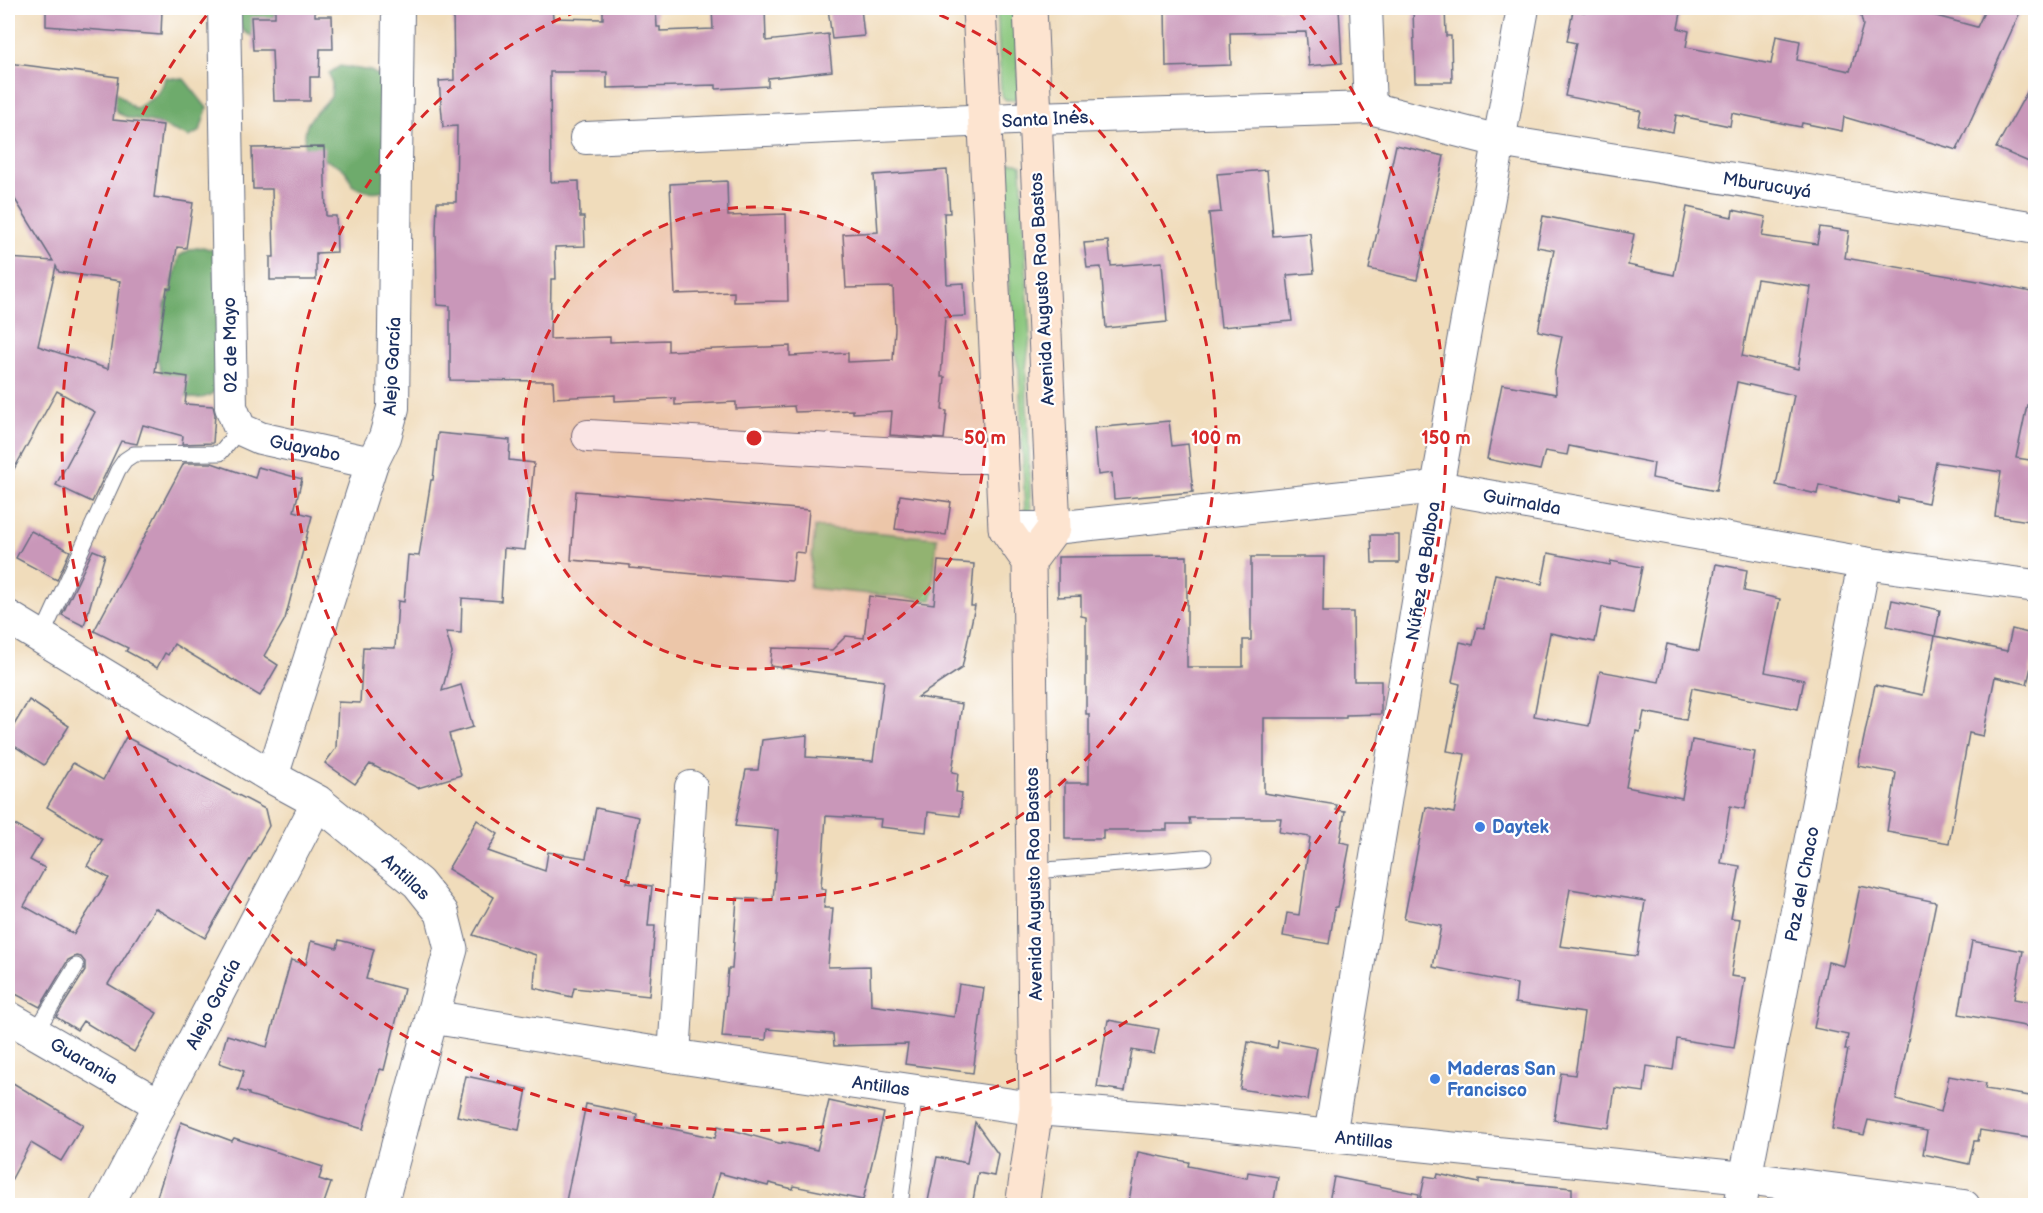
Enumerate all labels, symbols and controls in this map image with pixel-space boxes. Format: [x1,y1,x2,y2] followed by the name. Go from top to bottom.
[1001,107,1089,132] street label: Santa Inés
[1721,168,1813,203] street label: Mburucuyá
[1026,172,1059,406] street label: Avenida Augusto Roa Bastos
[219,297,242,393] street label: 02 de Mayo
[379,316,406,416] street label: Alejo García
[744,428,764,448] centre of rings
[964,428,1006,449] text: 50 m
[1191,428,1241,449] text: 100 m
[1421,428,1471,449] text: 150 m
[268,431,342,466] street label: Guayabo
[1481,485,1563,520] street label: Guirnalda
[1402,500,1445,642] street label: Núñez de Balboa
[1022,767,1047,1001] street label: Avenida Augusto Roa Bastos
[1492,817,1550,838] place label: Daytek
[1473,820,1487,834] marker: Daytek
[1781,825,1824,943] street label: Paz del Chaco
[377,850,434,905] street label: Antillas
[182,955,245,1053] street label: Alejo García
[46,1034,121,1089] street label: Guarania
[1447,1059,1556,1101] place label: Maderas San Francisco
[851,1072,911,1101] street label: Antillas
[1428,1072,1442,1086] marker: Maderas San Francisco
[1334,1127,1394,1154] street label: Antillas

